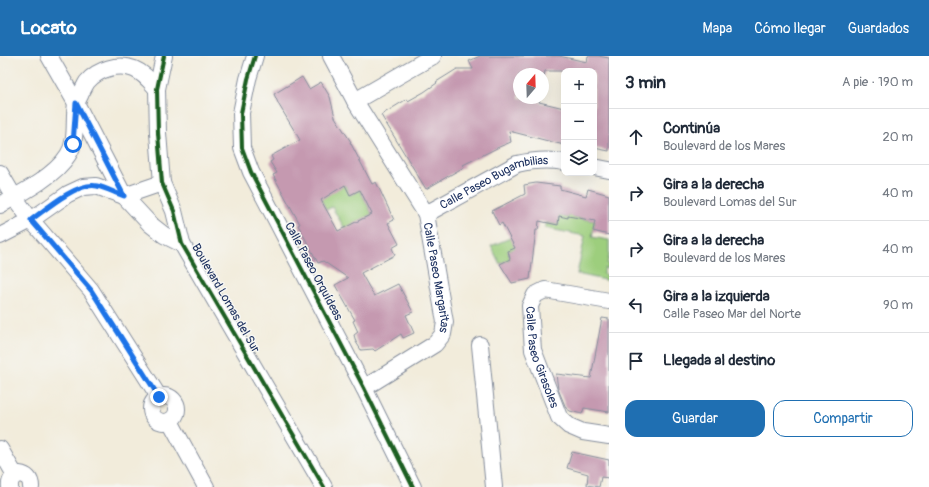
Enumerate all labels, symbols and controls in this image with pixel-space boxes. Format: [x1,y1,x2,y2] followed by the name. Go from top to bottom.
[20,16,77,40] text: Locato
[703,20,732,37] text: Mapa
[754,20,826,37] text: Cómo llegar
[848,20,909,37] text: Guardados
[513,68,549,104] north arrow
[561,68,597,176] map controls
[561,68,597,104] button: +
[625,72,666,93] text: 3 min
[842,74,913,90] text: A pie · 190 m
[561,104,597,140] button: −
[663,119,720,138] text: Continúa
[625,126,647,148] icon: ahead
[882,129,913,145] text: 20 m
[64,135,82,153] route start
[663,138,785,154] text: Boulevard de los Mares
[561,140,597,176] button: layers
[437,153,549,213] street label: Calle Paseo Bugambilias
[663,175,764,194] text: Gira a la derecha
[625,182,647,204] icon: right
[882,185,913,201] text: 40 m
[663,194,797,210] text: Boulevard Lomas del Sur
[281,220,346,323] street label: Calle Paseo Orquídeas
[420,221,452,334] street label: Calle Paseo Margaritas
[663,231,764,250] text: Gira a la derecha
[625,238,647,260] icon: right
[188,241,263,356] street label: Boulevard Lomas del Sur
[882,241,913,257] text: 40 m
[663,250,785,266] text: Boulevard de los Mares
[663,287,770,306] text: Gira a la izquierda
[625,294,647,316] icon: left
[883,297,913,313] text: 90 m
[522,306,562,411] street label: Calle Paseo Girasoles
[663,306,801,322] text: Calle Paseo Mar del Norte
[625,350,647,372] icon: arrive
[663,351,775,370] text: Llegada al destino
[150,388,168,406] route end
[625,400,765,437] button: Guardar
[773,400,913,437] button: Compartir

